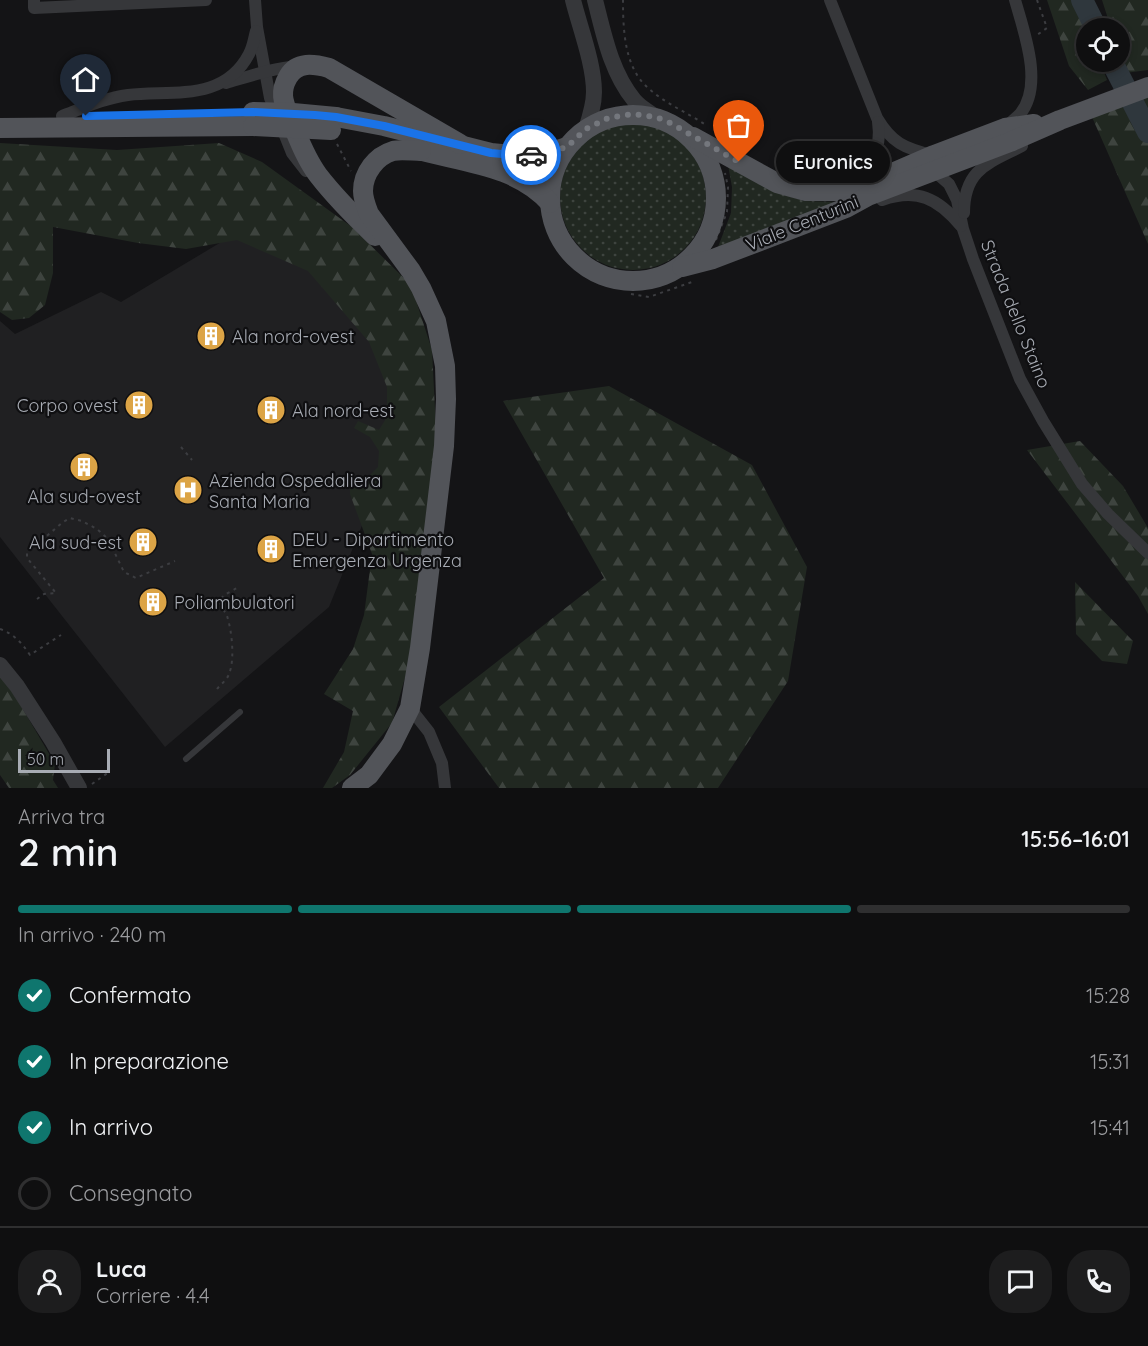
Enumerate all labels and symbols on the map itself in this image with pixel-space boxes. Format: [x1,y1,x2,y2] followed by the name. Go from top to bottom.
[60,54,111,116] pin
[713,100,764,162] pin
[501,125,561,185] courier
[775,141,889,183] callout: Euronics
[742,190,862,256] street label: Viale Centurini
[976,237,1056,391] street label: Strada dello Staino
[195,320,227,352] building icon: Ala nord-ovest
[232,325,354,348] place label: Ala nord-ovest
[123,389,155,421] building icon: Corpo ovest
[17,394,118,417] place label: Corpo ovest
[255,394,287,426] building icon: Ala nord-est
[292,399,394,422] place label: Ala nord-est
[68,451,100,483] building icon: Ala sud-ovest
[209,469,381,513] place label: Azienda Ospedaliera Santa Maria
[172,474,204,506] hospital icon: Azienda Ospedaliera Santa Maria
[27,485,141,508] place label: Ala sud-ovest
[127,526,159,558] building icon: Ala sud-est
[292,528,462,572] place label: DEU - Dipartimento Emergenza Urgenza
[29,531,122,554] place label: Ala sud-est
[255,533,287,565] building icon: DEU - Dipartimento Emergenza Urgenza
[137,586,169,618] building icon: Poliambulatori
[174,591,295,614] place label: Poliambulatori
[18,746,110,774] scale bar

